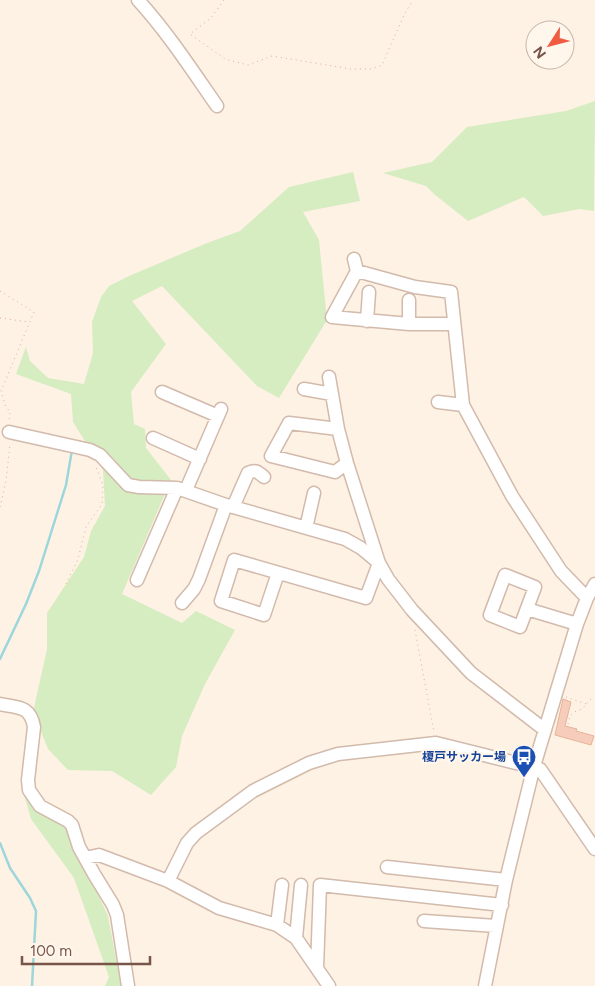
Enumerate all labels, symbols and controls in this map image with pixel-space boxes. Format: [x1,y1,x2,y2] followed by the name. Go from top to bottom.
[525,20,575,70] north arrow
[530,43,550,62] text: N
[511,744,537,778] bus stop icon: 榎戸サッカー場
[422,750,506,764] place label: 榎戸サッカー場
[22,934,150,966] scale bar
[30,942,72,960] text: 100 m

